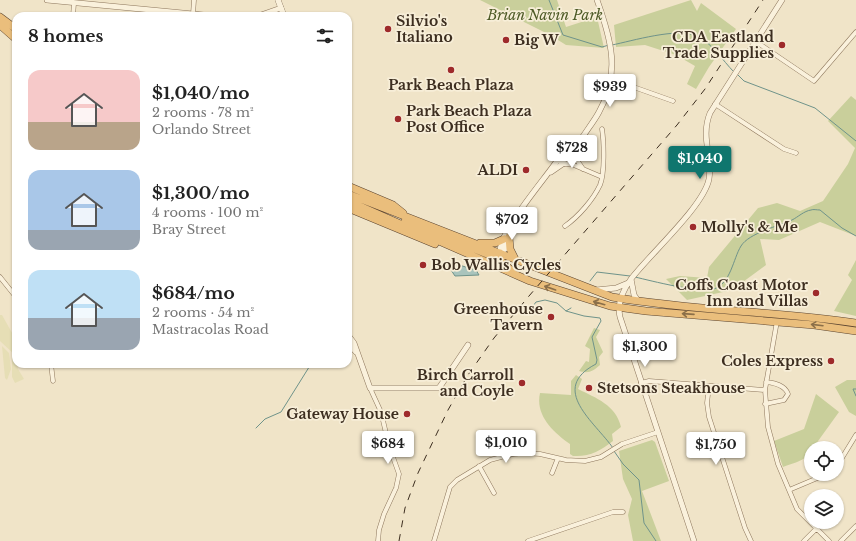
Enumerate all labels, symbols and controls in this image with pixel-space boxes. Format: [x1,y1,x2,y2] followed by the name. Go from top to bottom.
[486,6,603,24] park label: Brian Navin Park
[396,12,453,46] place label: Silvio's Italiano
[383,24,393,34] marker: Silvio's Italiano
[314,25,336,47] icon: filters
[28,26,103,47] text: 8 homes
[663,28,774,62] place label: CDA Eastland Trade Supplies
[514,31,560,49] place label: Big W
[501,35,511,45] marker: Big W
[777,40,787,50] marker: CDA Eastland Trade Supplies
[446,65,456,75] marker: Park Beach Plaza
[586,74,634,108] pin: $939
[388,76,514,94] place label: Park Beach Plaza
[593,78,627,95] text: $939
[152,83,250,104] text: $1,040/mo
[60,86,108,134] icon: home
[406,102,532,136] place label: Park Beach Plaza Post Office
[152,104,254,121] text: 2 rooms · 78 m²
[393,114,403,124] marker: Park Beach Plaza Post Office
[152,121,251,138] text: Orlando Street
[548,135,596,169] pin: $728
[556,139,588,156] text: $728
[667,146,733,180] pin: $1,040
[677,150,723,167] text: $1,040
[476,161,518,179] place label: ALDI
[521,165,531,175] marker: ALDI
[152,183,249,204] text: $1,300/mo
[60,186,108,234] icon: home
[152,204,263,221] text: 4 rooms · 100 m²
[488,207,536,241] pin: $702
[495,211,529,228] text: $702
[701,218,798,236] place label: Molly's & Me
[152,221,226,238] text: Bray Street
[688,222,698,232] marker: Molly's & Me
[431,256,562,274] place label: Bob Wallis Cycles
[418,260,428,270] marker: Bob Wallis Cycles
[675,276,808,310] place label: Coffs Coast Motor Inn and Villas
[152,283,235,304] text: $684/mo
[545,284,557,292] one-way arrow
[60,286,108,334] icon: home
[811,288,821,298] marker: Coffs Coast Motor Inn and Villas
[593,299,606,306] one-way arrow
[453,300,543,334] place label: Greenhouse Tavern
[152,304,254,321] text: 2 rooms · 54 m²
[682,311,695,318] one-way arrow
[546,312,556,322] marker: Greenhouse Tavern
[152,321,269,338] text: Mastracolas Road
[811,321,824,329] one-way arrow
[612,334,678,368] pin: $1,300
[622,338,668,355] text: $1,300
[721,352,823,370] place label: Coles Express
[826,356,836,366] marker: Coles Express
[417,366,514,400] place label: Birch Carroll and Coyle
[517,378,527,388] marker: Birch Carroll and Coyle
[597,379,745,397] place label: Stetsons Steakhouse
[584,383,594,393] marker: Stetsons Steakhouse
[286,405,399,423] place label: Gateway House
[402,409,412,419] marker: Gateway House
[473,430,539,464] pin: $1,010
[364,431,412,465] pin: $684
[683,432,749,466] pin: $1,750
[485,434,527,451] text: $1,010
[371,435,405,452] text: $684
[695,436,737,453] text: $1,750
[804,441,844,529] map controls
[804,441,844,481] button: locate
[804,489,844,529] button: layers

